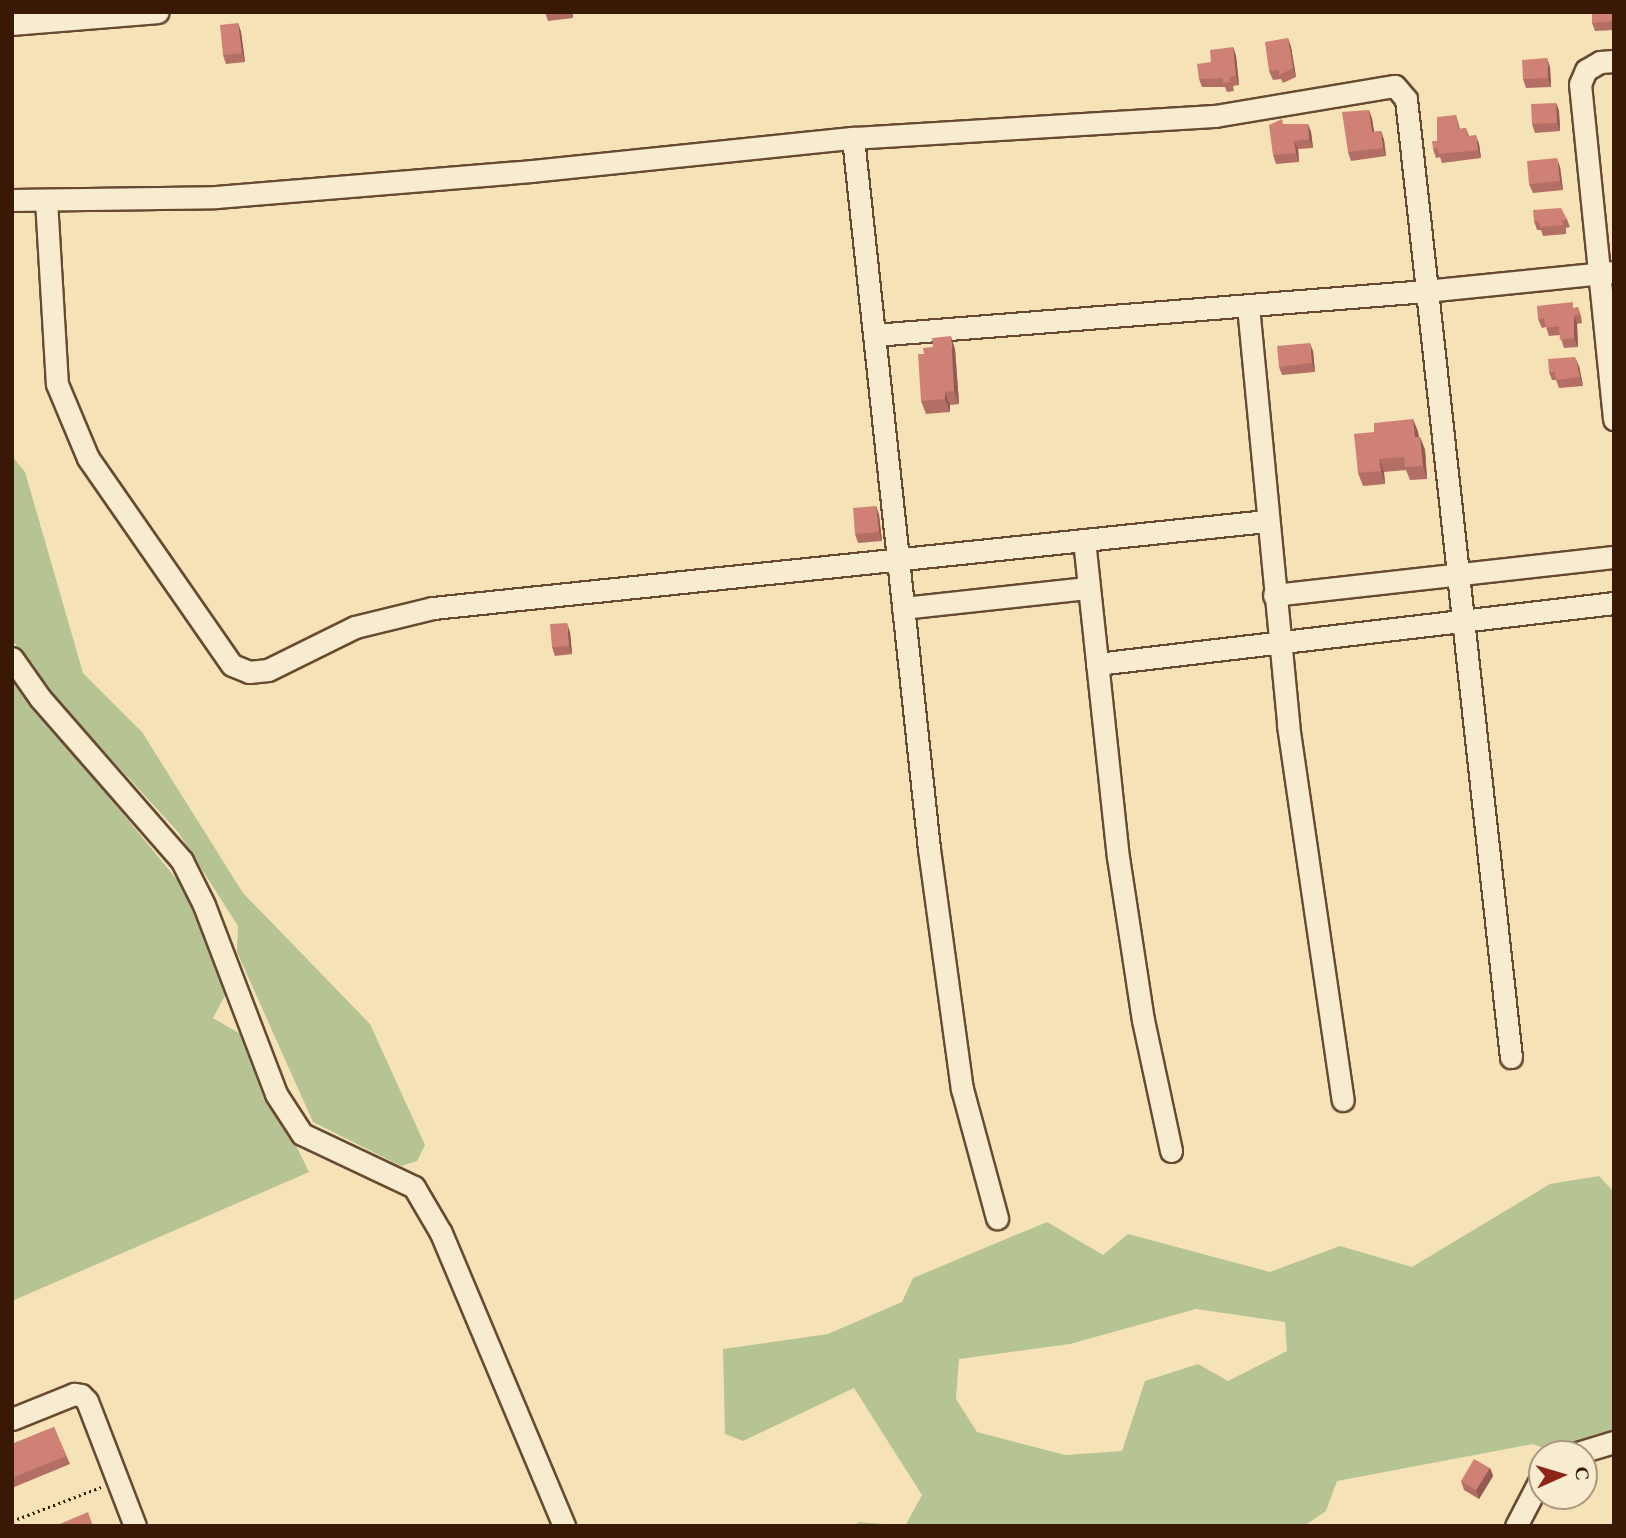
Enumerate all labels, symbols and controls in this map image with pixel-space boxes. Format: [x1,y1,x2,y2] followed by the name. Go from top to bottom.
[1528,1440,1598,1510] north arrow
[1570,1466,1595,1481] text: С

